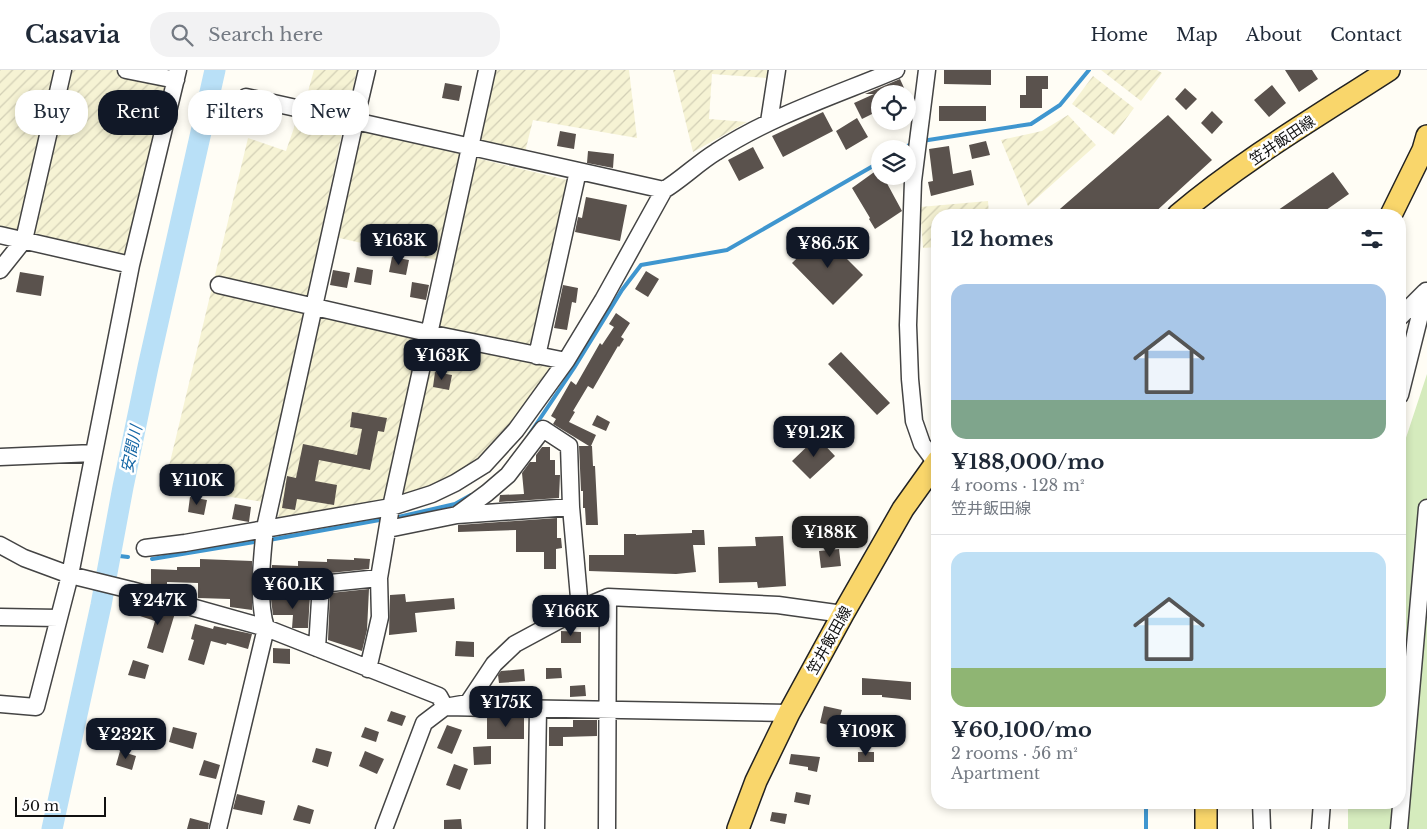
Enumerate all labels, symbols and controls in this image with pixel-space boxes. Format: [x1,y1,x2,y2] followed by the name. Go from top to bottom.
[150,12,500,57] search box
[25,20,120,49] text: Casavia
[168,21,196,49] icon: search
[208,23,323,46] text: Search here
[1090,24,1148,46] text: Home
[1176,24,1218,46] text: Map
[1246,24,1302,46] text: About
[1330,24,1402,46] text: Contact
[871,85,916,185] map controls
[871,85,916,130] button: locate
[15,90,88,135] chip: Buy
[98,90,178,135] chip: Rent
[188,90,282,135] chip: Filters
[292,90,369,135] chip: New
[1246,111,1318,169] street label: 笠井飯田線
[871,140,916,185] button: layers
[364,224,434,266] pin: ¥163K
[1358,225,1386,253] icon: filters
[787,226,869,269] pin: ¥86.5K
[951,226,1054,252] text: 12 homes
[372,230,426,250] text: ¥163K
[797,233,859,253] text: ¥86.5K
[1124,317,1214,407] icon: home
[407,338,477,381] pin: ¥163K
[415,345,469,365] text: ¥163K
[773,416,855,458] pin: ¥91.2K
[116,421,146,475] water label: 安間川
[784,422,844,442] text: ¥91.2K
[951,449,1104,475] text: ¥188,000/mo
[162,464,232,506] pin: ¥110K
[171,470,223,490] text: ¥110K
[951,475,1085,495] text: 4 rooms · 128 m²
[951,498,1031,518] text: 笠井飯田線
[795,516,865,558] pin: ¥188K
[803,522,857,542] text: ¥188K
[252,568,334,610] pin: ¥60.1K
[263,574,323,594] text: ¥60.1K
[123,584,193,626] pin: ¥247K
[1124,584,1214,674] icon: home
[130,590,186,610] text: ¥247K
[536,594,606,637] pin: ¥166K
[543,601,599,621] text: ¥166K
[803,603,855,677] street label: 笠井飯田線
[471,686,541,728] pin: ¥175K
[480,692,532,712] text: ¥175K
[831,714,901,757] pin: ¥109K
[951,717,1092,743] text: ¥60,100/mo
[91,718,161,760] pin: ¥232K
[838,721,894,741] text: ¥109K
[97,724,155,744] text: ¥232K
[951,743,1078,763] text: 2 rooms · 56 m²
[951,763,1040,783] text: Apartment
[15,794,106,817] scale bar
[22,797,59,815] text: 50 m

